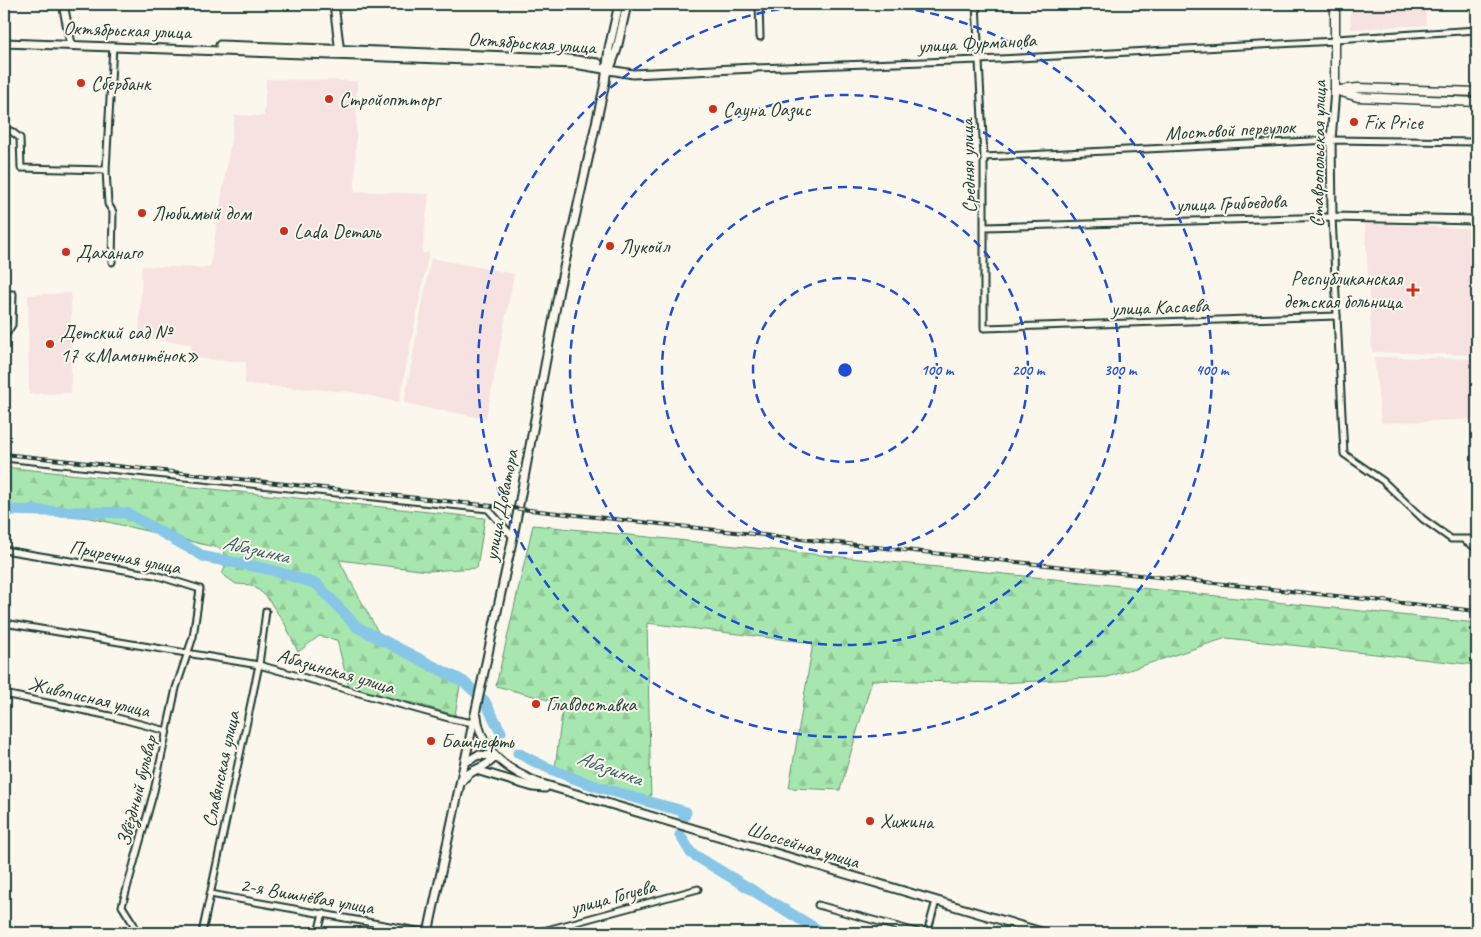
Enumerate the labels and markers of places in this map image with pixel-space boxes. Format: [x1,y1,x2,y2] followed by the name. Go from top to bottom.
[91,71,152,96] place label: Сбербанк
[75,77,87,89] marker: Сбербанк
[339,87,443,112] place label: Стройоптторг
[323,93,335,105] marker: Стройоптторг
[723,97,811,122] place label: Сауна Оазис
[707,103,719,115] marker: Сауна Оазис
[1364,110,1424,135] place label: Fix Price
[1348,116,1360,128] marker: Fix Price
[152,201,252,226] place label: Любимый дом
[136,207,148,219] marker: Любимый дом
[294,219,382,244] place label: Lada Dеталь
[278,225,290,237] marker: Lada Dеталь
[620,234,671,259] place label: Лукойл
[76,240,144,265] place label: Даханаго
[604,240,616,252] marker: Лукойл
[60,246,72,258] marker: Даханаго
[1284,266,1404,314] place label: Республиканская детская больница
[1406,283,1420,297] marker: Республиканская детская больница
[60,320,199,368] place label: Детский сад № 17 «Мамонтёнок»
[44,338,56,350] marker: Детский сад № 17 «Мамонтёнок»
[836,361,854,379] centre of rings
[546,692,638,717] place label: Главдоставка
[530,698,542,710] marker: Главдоставка
[441,729,515,754] place label: Башнефть
[425,735,437,747] marker: Башнефть
[880,809,935,834] place label: Хижина
[864,815,876,827] marker: Хижина

